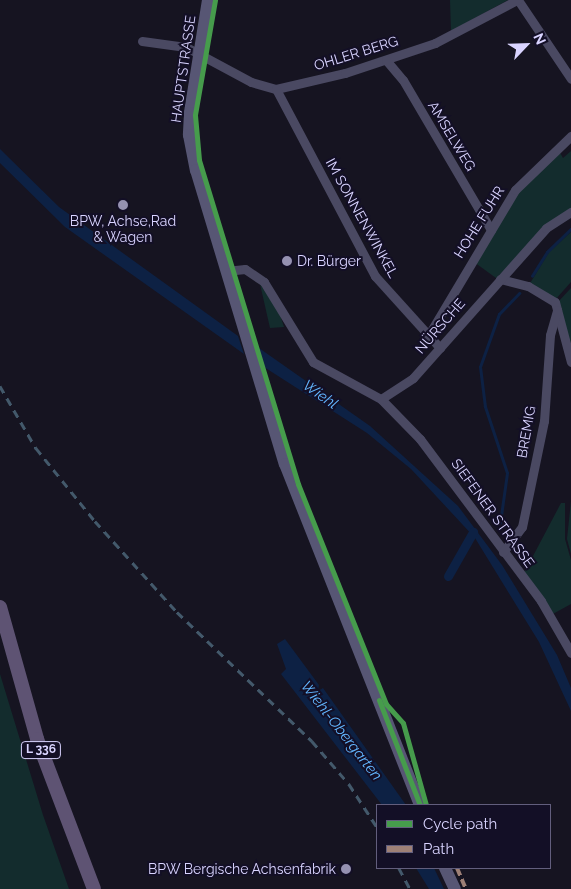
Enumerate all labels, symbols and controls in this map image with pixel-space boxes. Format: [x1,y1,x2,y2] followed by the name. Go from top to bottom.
[167,14,199,124] street label: HAUPTSTRASSE
[501,20,551,70] north arrow
[530,31,549,47] text: N
[312,32,400,74] street label: OHLER BERG
[425,98,479,174] street label: AMSELWEG
[322,155,402,281] street label: IM SONNENWINKEL
[450,183,508,261] street label: HOHE FUHR
[117,199,129,211] marker: BPW, Achse,Rad & Wagen
[70,213,176,246] place label: BPW, Achse,Rad & Wagen
[297,253,361,269] place label: Dr. Bürger
[281,255,293,267] marker: Dr. Bürger
[412,295,468,357] street label: NÜRSCHE
[299,377,341,413] water label: Wiehl
[513,405,539,459] street label: BREMIG
[448,455,538,571] street label: SIEFENER STRASSE
[297,678,385,784] water label: Wiehl-Obergarten
[20,740,62,760] road number: L 336
[376,804,551,869] legend
[423,815,497,833] text: Cycle path
[423,840,454,858] text: Path
[147,861,336,877] place label: BPW Bergische Achsenfabrik
[340,863,352,875] marker: BPW Bergische Achsenfabrik

